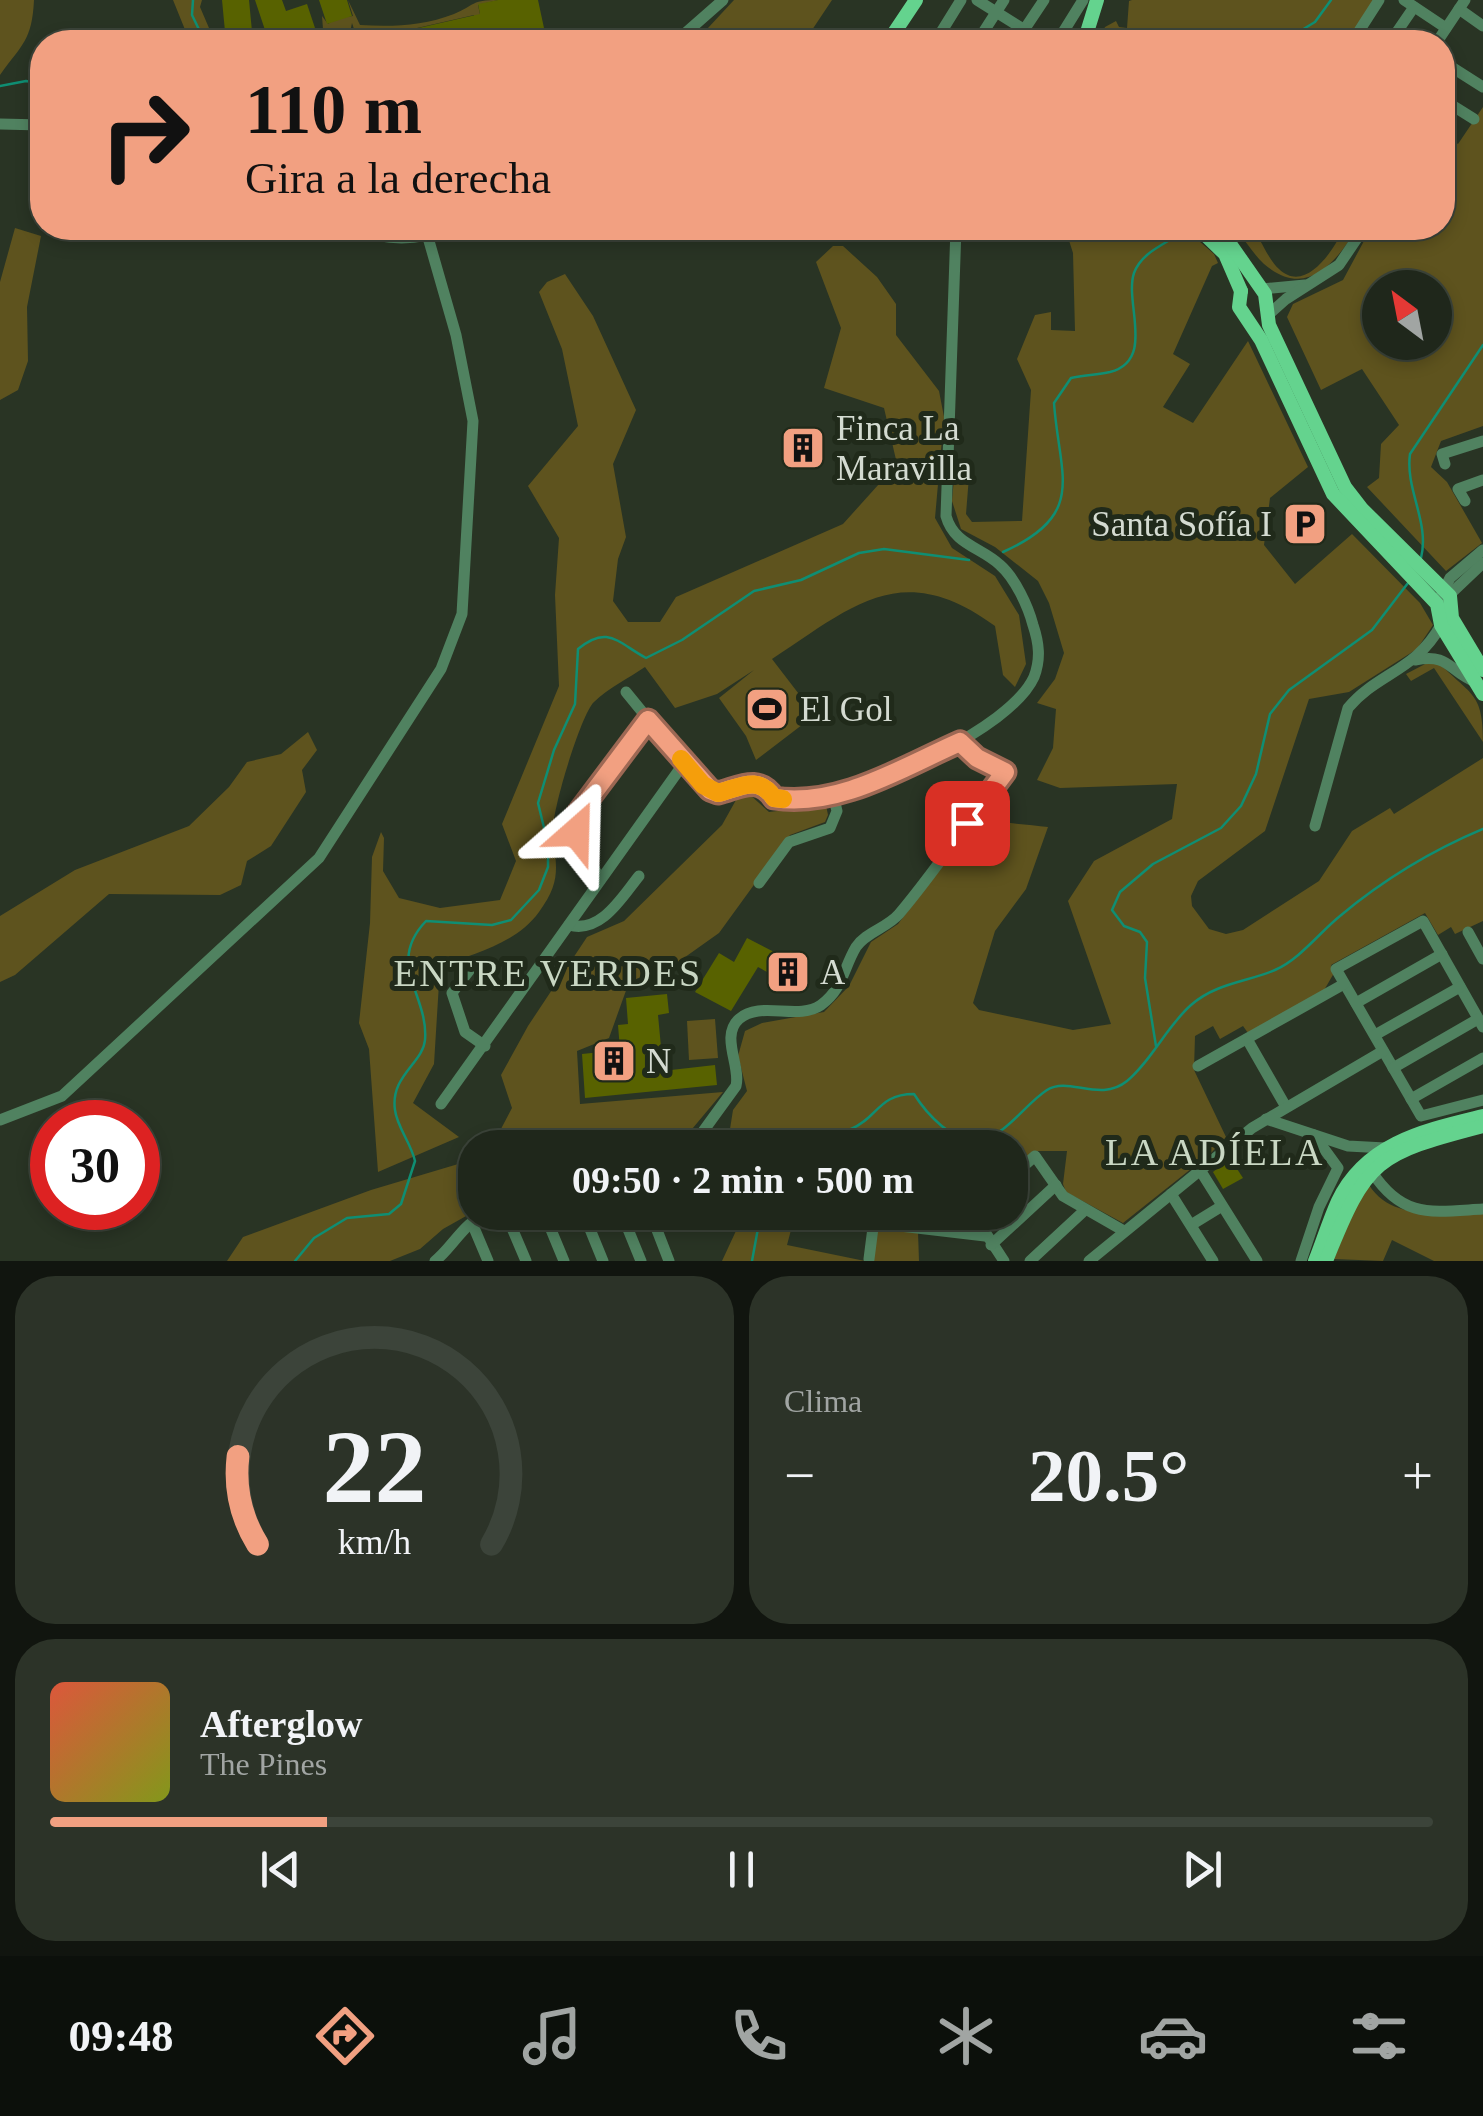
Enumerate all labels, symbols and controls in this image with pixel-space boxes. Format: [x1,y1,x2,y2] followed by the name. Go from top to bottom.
[80,70,210,200] icon: right
[245,71,422,148] text: 110 m
[245,153,551,203] text: Gira a la derecha
[1362,270,1452,360] north arrow
[1362,270,1452,360] map controls
[836,409,973,488] place label: Finca La Maravilla
[780,425,826,471] building icon: Finca La Maravilla
[1282,501,1328,547] parking icon: Santa Sofía I
[1091,505,1272,544] place label: Santa Sofía I
[744,686,790,732] sports icon: El Gol
[800,690,893,729] place label: El Gol
[524,780,628,884] position arrow
[925,781,1010,866] pin
[940,796,995,851] icon: arrive
[765,949,811,995] building icon: A
[393,952,703,994] district label: ENTRE VERDES
[820,953,846,992] place label: A
[591,1038,637,1084] building icon: N
[646,1042,671,1081] place label: N
[30,1100,160,1230] speed limit sign: 30
[1105,1131,1325,1173] district label: LA ADÍELA
[572,1159,914,1201] text: 09:50 · 2 min · 500 m
[784,1383,862,1419] text: Clima
[323,1409,427,1524] text: 22
[1028,1434,1189,1517] text: 20.5°
[784,1445,815,1506] text: −
[1402,1445,1433,1506] text: +
[338,1522,411,1562] text: km/h
[200,1703,362,1745] text: Afterglow
[200,1746,327,1782] text: The Pines
[253,1842,308,1897] icon: previous
[714,1842,769,1897] icon: pause
[1175,1842,1230,1897] icon: next
[310,2001,380,2071] icon: directions
[517,2001,587,2071] icon: music
[724,2001,794,2071] icon: phone
[931,2001,1001,2071] icon: climate
[1138,2001,1208,2071] icon: car
[1344,2001,1414,2071] icon: filters
[68,2011,173,2061] text: 09:48

